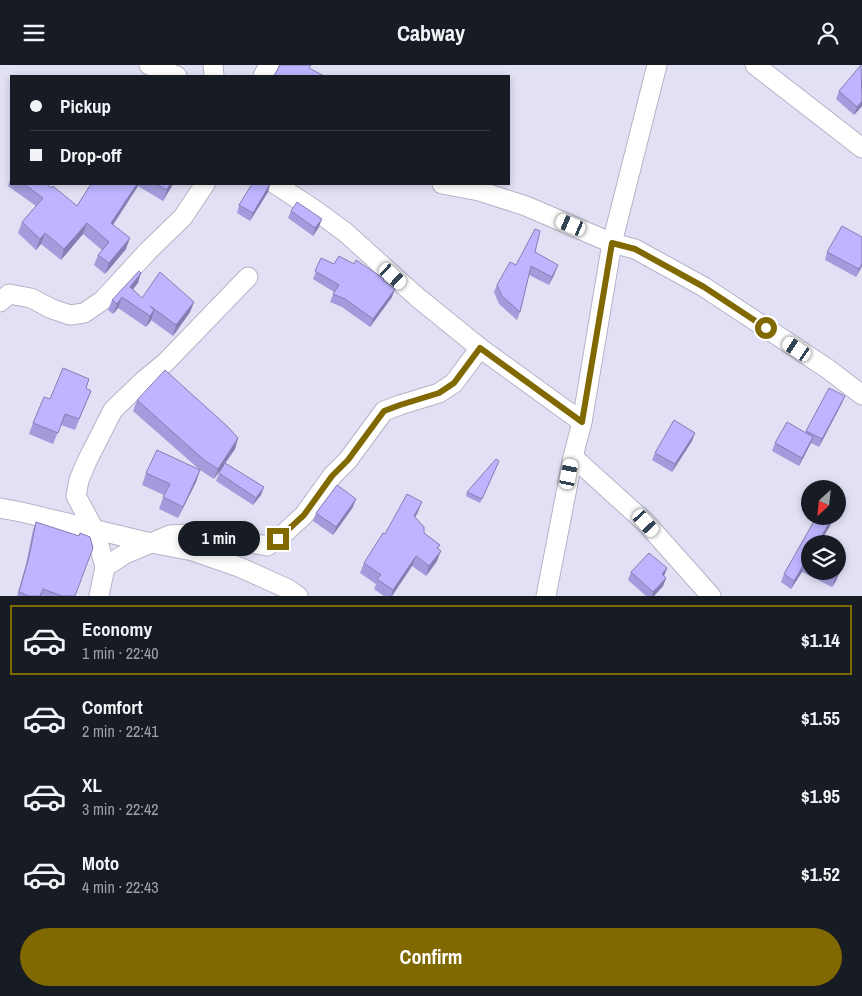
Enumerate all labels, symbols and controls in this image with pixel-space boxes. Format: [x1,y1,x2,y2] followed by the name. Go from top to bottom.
[397,18,465,48] text: Cabway
[20,19,48,47] icon: menu
[814,19,842,47] icon: person
[60,93,111,119] text: Pickup
[60,142,121,168] text: Drop-off
[554,212,587,238] car
[376,260,409,292] car
[755,317,777,339] route start
[780,334,813,364] car
[558,458,579,490] car
[801,480,846,525] north arrow
[801,480,846,580] map controls
[630,507,661,539] car
[178,521,260,557] callout: 1 min
[202,527,236,549] text: 1 min
[267,528,289,550] route end
[801,535,846,580] button: layers
[82,616,152,642] text: Economy
[22,618,67,663] icon: car
[801,627,840,653] text: $1.14
[82,642,159,664] text: 1 min · 22:40
[82,694,143,720] text: Comfort
[22,696,67,741] icon: car
[801,705,840,731] text: $1.55
[82,720,159,742] text: 2 min · 22:41
[82,772,102,798] text: XL
[22,774,67,819] icon: car
[801,783,840,809] text: $1.95
[82,798,159,820] text: 3 min · 22:42
[82,850,119,876] text: Moto
[22,852,67,897] icon: car
[801,861,840,887] text: $1.52
[82,876,159,898] text: 4 min · 22:43
[20,928,842,986] button: Confirm

